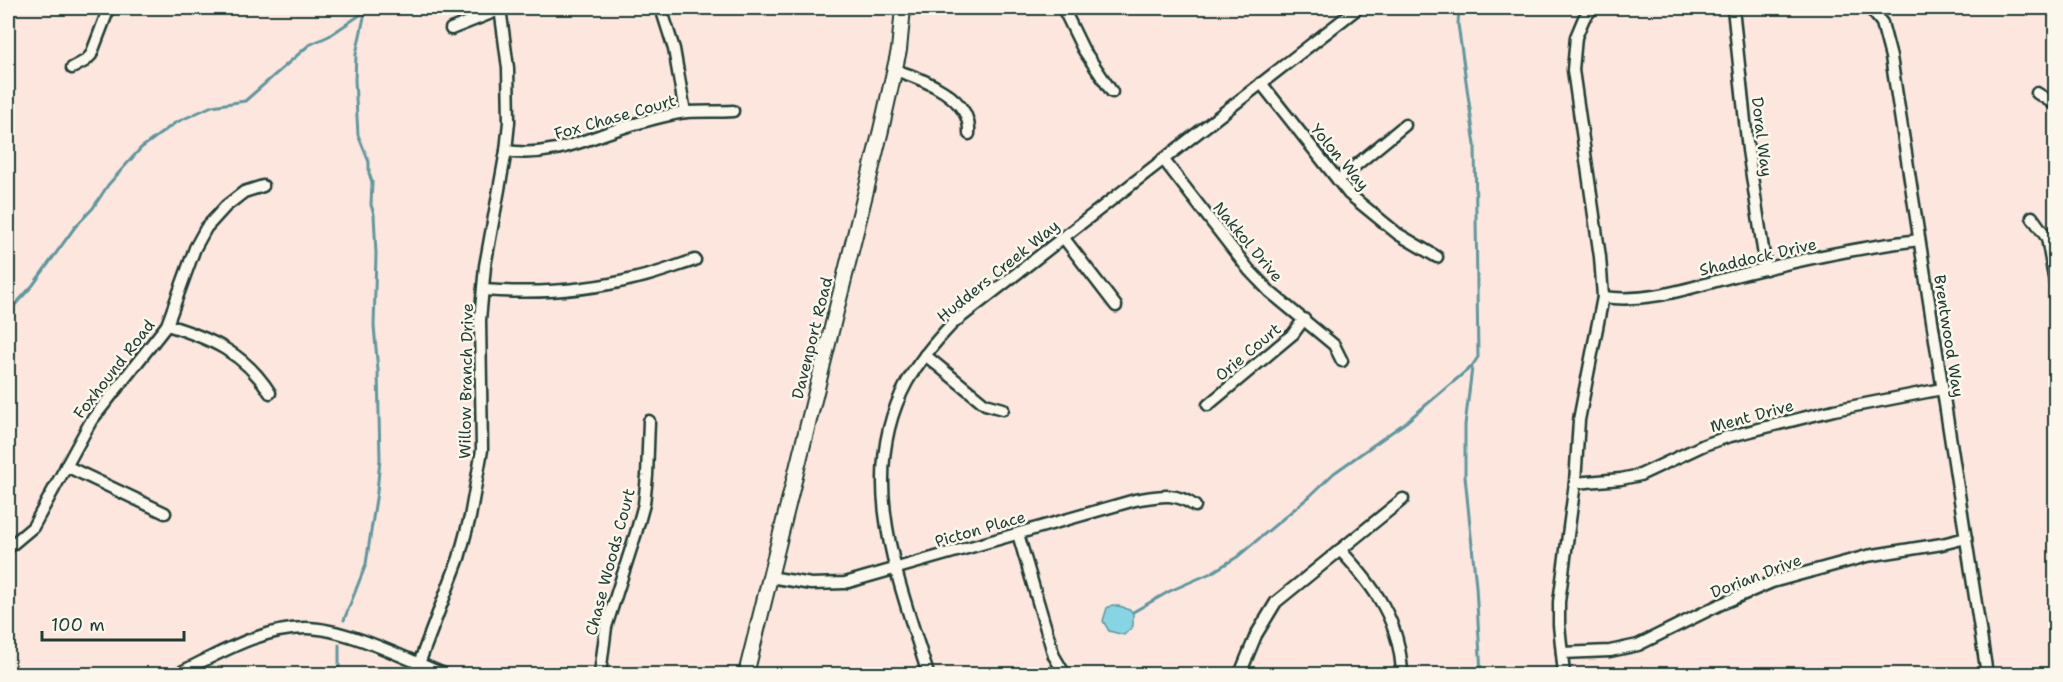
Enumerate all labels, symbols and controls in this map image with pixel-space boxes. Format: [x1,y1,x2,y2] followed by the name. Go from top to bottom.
[552,90,678,144] street label: Fox Chase Court
[1747,96,1777,178] street label: Doral Way
[1306,119,1374,195] street label: Yolon Way
[1208,198,1288,286] street label: Nakkol Drive
[932,215,1064,327] street label: Hudders Creek Way
[1697,233,1819,281] street label: Shaddock Drive
[1929,273,1969,399] street label: Brentwood Way
[787,275,837,401] street label: Davenport Road
[454,303,478,459] street label: Willow Branch Drive
[69,315,159,423] street label: Foxhound Road
[1211,318,1285,386] street label: Orie Court
[1708,395,1796,437] street label: Ment Drive
[580,486,640,638] street label: Chase Woods Court
[932,506,1028,552] street label: Picton Place
[1708,549,1804,603] street label: Dorian Drive
[42,604,184,642] scale bar
[51,613,105,637] text: 100 m

